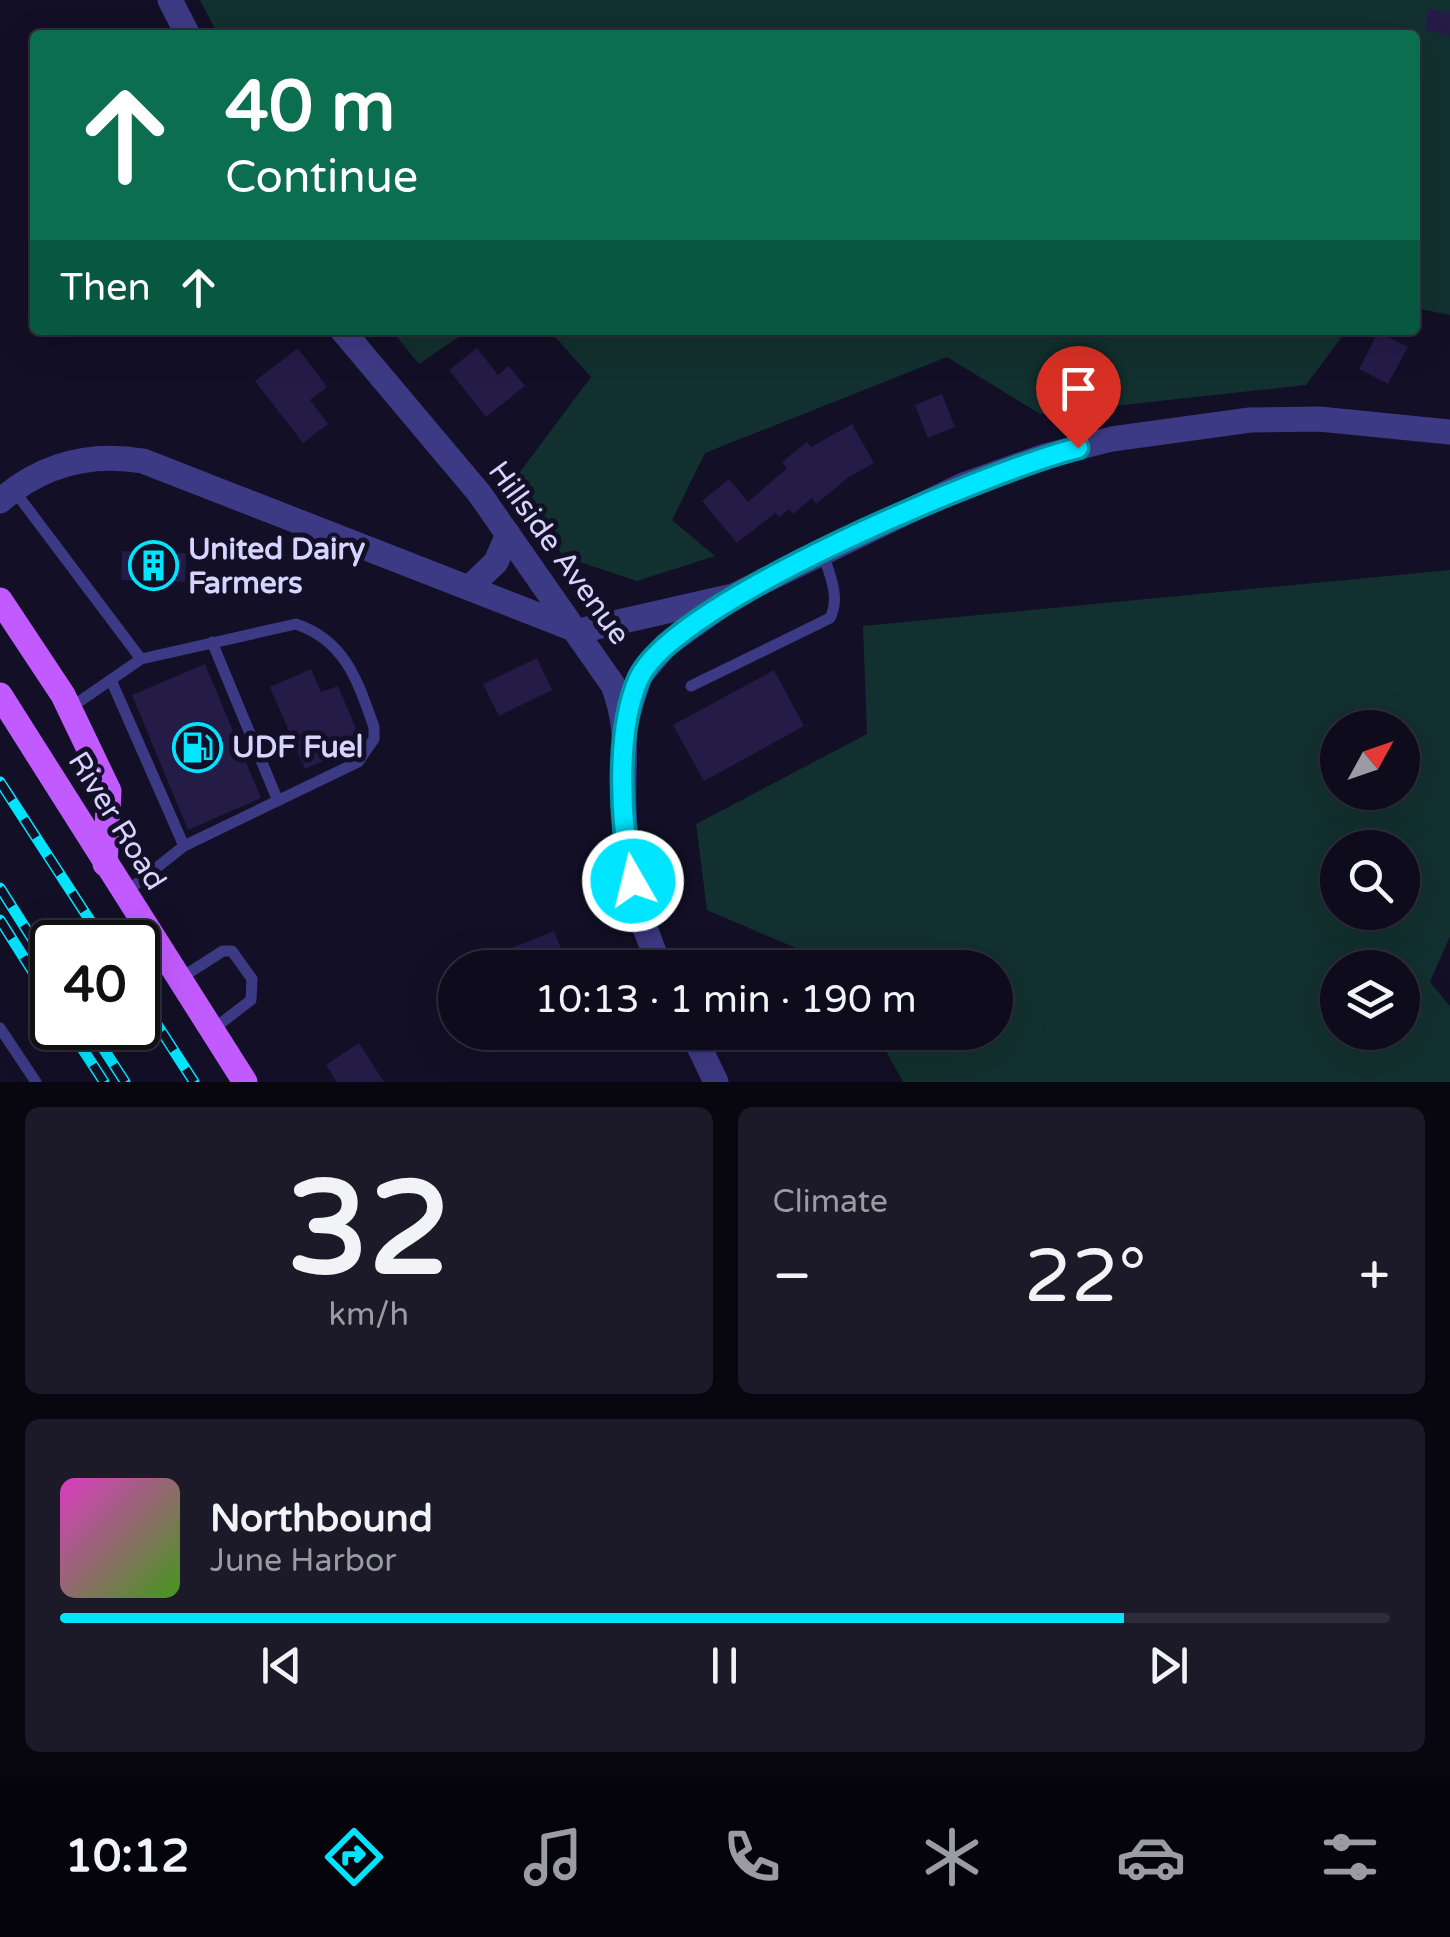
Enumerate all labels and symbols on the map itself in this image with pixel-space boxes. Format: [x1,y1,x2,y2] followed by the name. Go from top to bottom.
[1036,346,1121,449] pin
[480,454,638,652] street label: Hillside Avenue
[188,531,365,602] place label: United Dairy Farmers
[127,540,179,592] building icon: United Dairy Farmers
[1320,710,1420,810] north arrow
[171,721,223,773] fuel station icon: UDF Fuel
[232,729,363,766] place label: UDF Fuel
[60,745,174,897] street label: River Road
[581,829,685,933] position arrow
[30,920,160,1050] speed limit sign: 40

